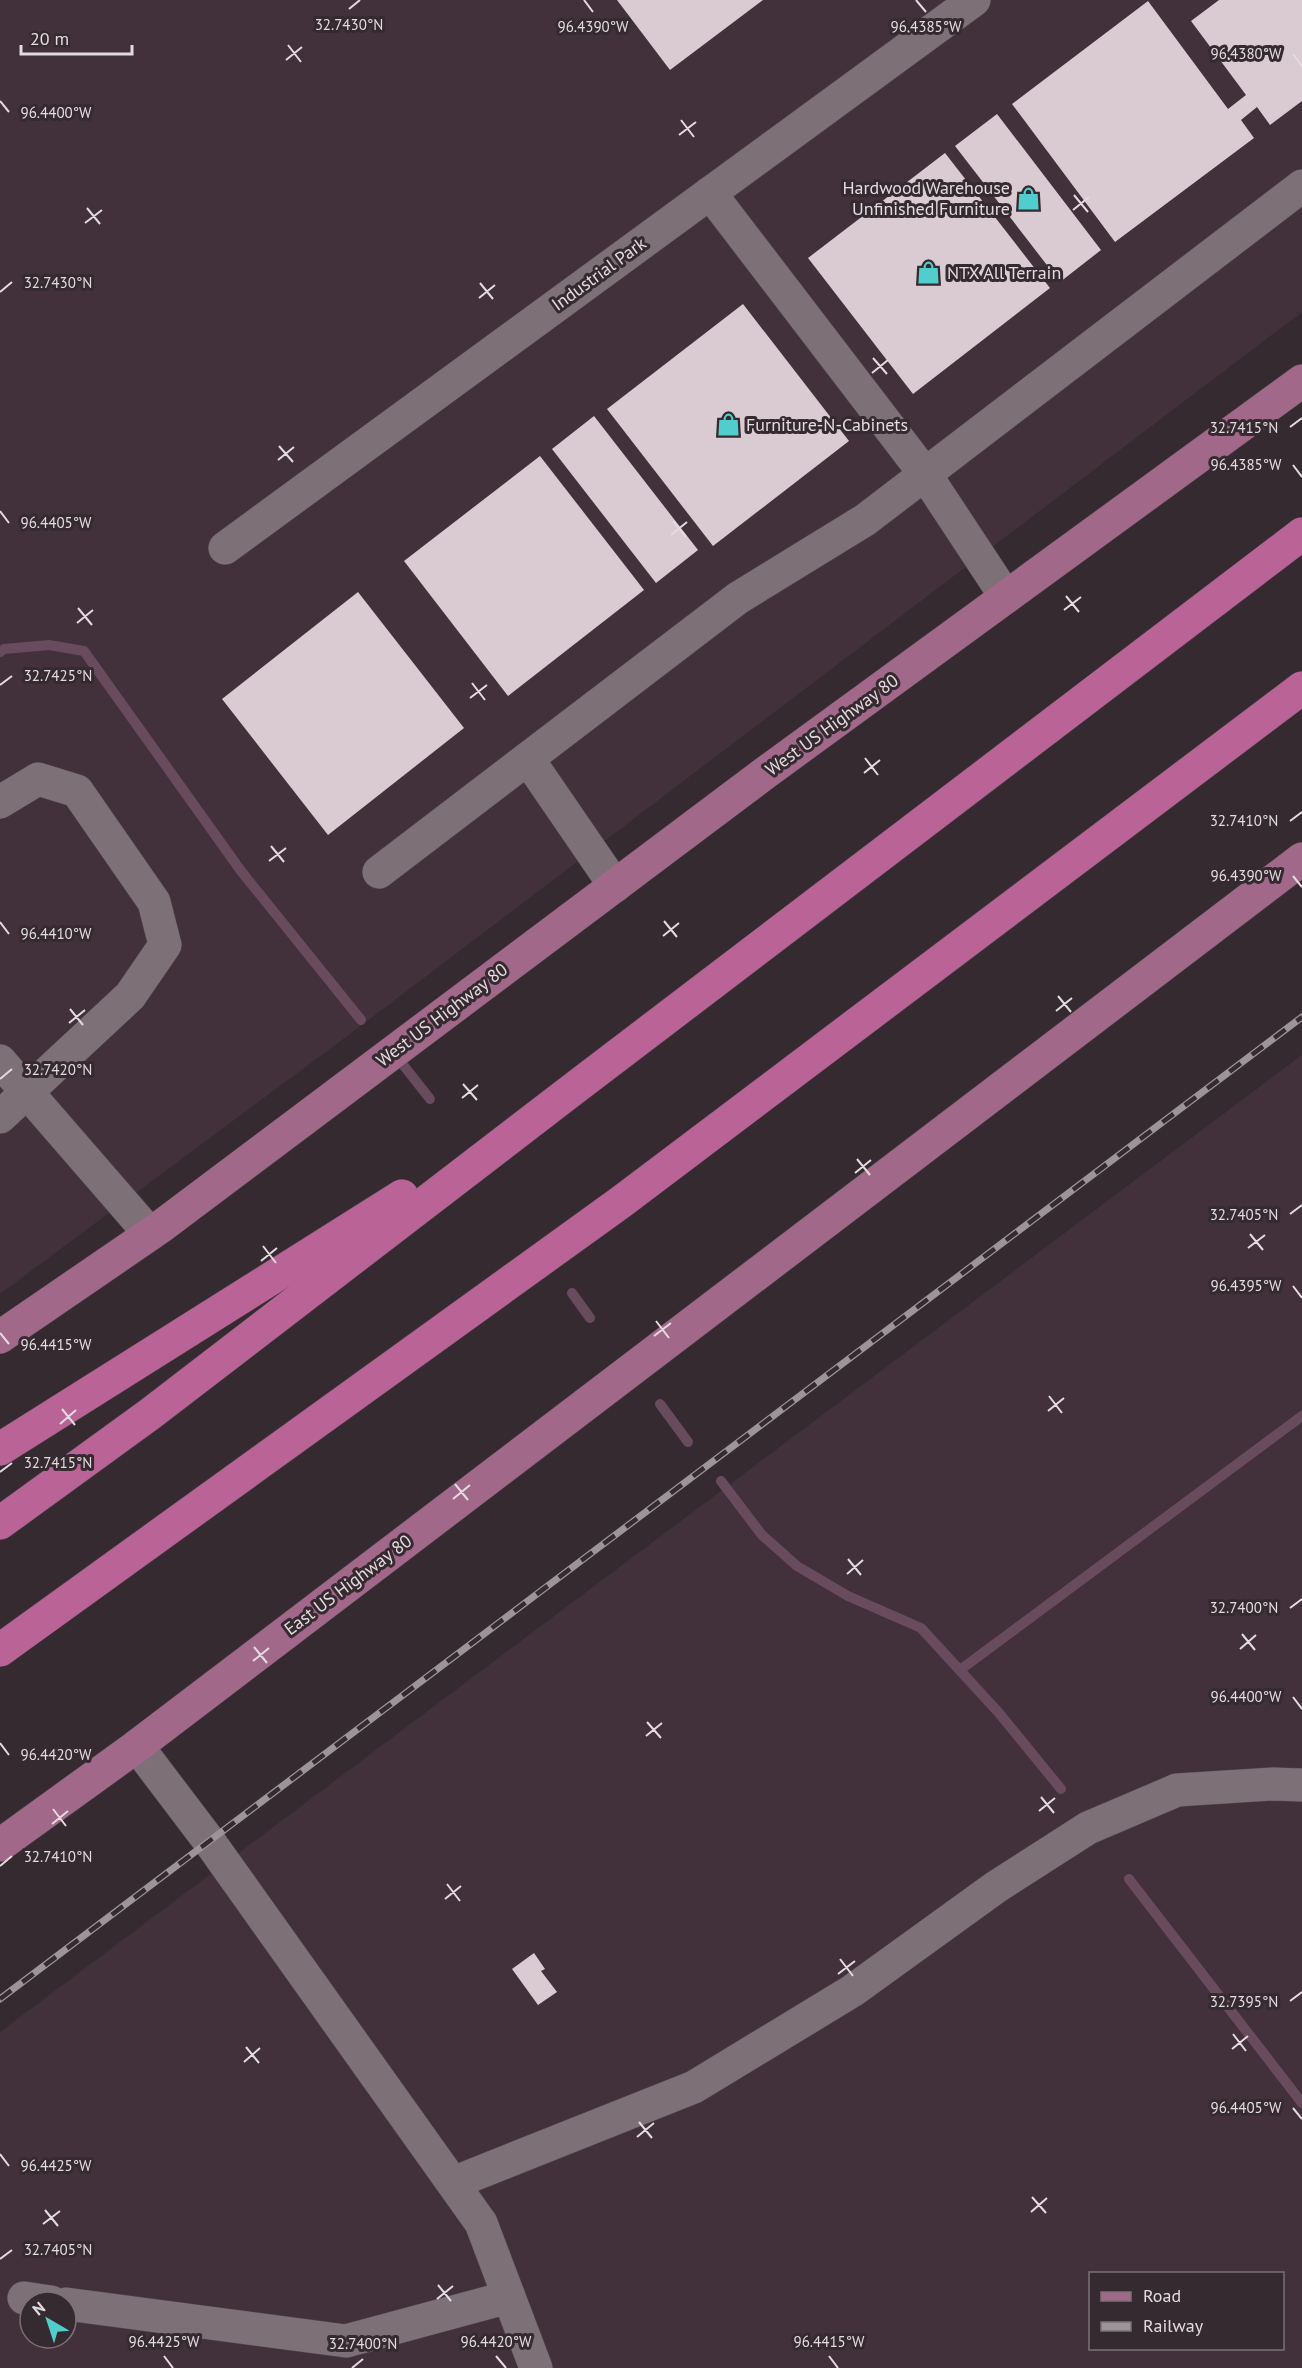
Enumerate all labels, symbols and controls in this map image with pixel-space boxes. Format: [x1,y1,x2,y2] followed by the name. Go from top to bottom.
[315,15,383,34] text: 32.7430°N
[557,17,629,36] text: 96.4390°W
[890,17,962,36] text: 96.4385°W
[21,18,132,56] scale bar
[30,27,69,50] text: 20 m
[1210,44,1282,63] text: 96.4380°W
[20,103,92,122] text: 96.4400°W
[842,176,1010,220] place label: Hardwood Warehouse Unfinished Furniture
[1015,185,1041,211] shop icon: Hardwood Warehouse Unfinished Furniture
[547,231,651,316] street label: Industrial Park
[916,260,942,286] shop icon: NTX All Terrain
[947,261,1061,284] place label: NTX All Terrain
[24,273,92,292] text: 32.7430°N
[715,412,741,438] shop icon: Furniture-N-Cabinets
[746,413,908,436] place label: Furniture-N-Cabinets
[1210,418,1278,437] text: 32.7415°N
[1210,455,1282,474] text: 96.4385°W
[20,513,92,532] text: 96.4405°W
[24,666,92,685] text: 32.7425°N
[761,669,903,781] street label: West US Highway 80
[1210,811,1278,830] text: 32.7410°N
[1210,866,1282,885] text: 96.4390°W
[20,924,92,943] text: 96.4410°W
[371,958,512,1072] street label: West US Highway 80
[24,1060,92,1079] text: 32.7420°N
[1210,1205,1278,1224] text: 32.7405°N
[1210,1276,1282,1295] text: 96.4395°W
[20,1335,92,1354] text: 96.4415°W
[24,1453,92,1472] text: 32.7415°N
[279,1529,416,1640] street label: East US Highway 80
[1210,1598,1278,1617] text: 32.7400°N
[1210,1687,1282,1706] text: 96.4400°W
[20,1745,92,1764] text: 96.4420°W
[24,1847,92,1866] text: 32.7410°N
[1210,1992,1278,2011] text: 32.7395°N
[1210,2098,1282,2117] text: 96.4405°W
[20,2156,92,2175] text: 96.4425°W
[24,2240,92,2259] text: 32.7405°N
[1089,2272,1284,2350] legend
[1143,2284,1181,2307] text: Road
[18,2290,78,2350] north arrow
[28,2297,49,2319] text: N
[1143,2314,1204,2337] text: Railway
[128,2332,200,2351] text: 96.4425°W
[460,2332,532,2351] text: 96.4420°W
[793,2332,865,2351] text: 96.4415°W
[329,2334,397,2353] text: 32.7400°N

